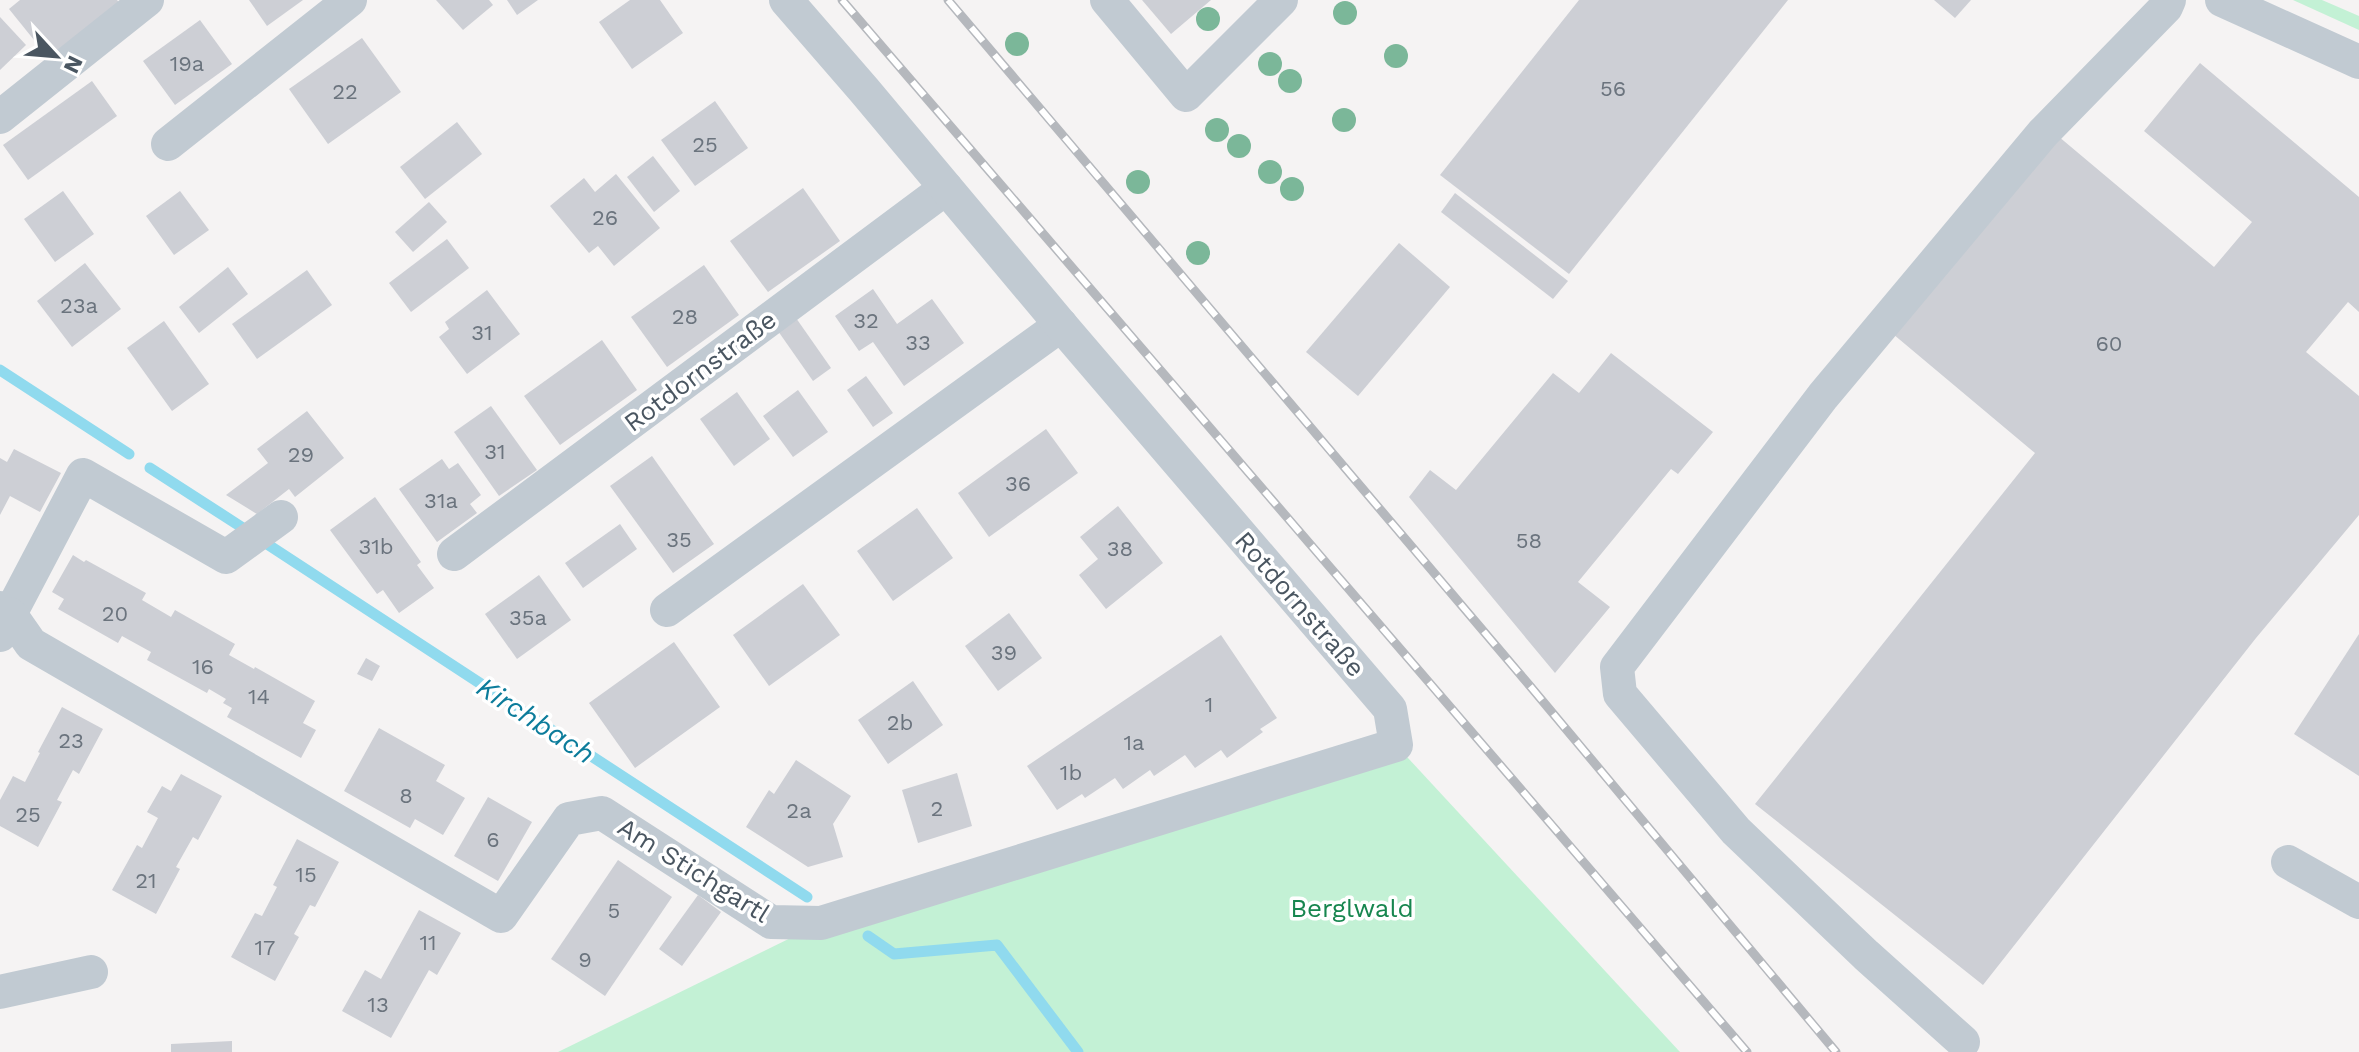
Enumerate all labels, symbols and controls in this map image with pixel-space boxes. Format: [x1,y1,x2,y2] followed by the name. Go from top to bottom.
[16,16,96,96] north arrow
[170,51,204,76] house number: 19a
[59,52,88,77] text: N
[1600,76,1626,101] house number: 56
[332,79,358,104] house number: 22
[692,132,718,157] house number: 25
[592,205,618,230] house number: 26
[60,293,98,318] house number: 23a
[618,304,782,438] street label: Rotdornstraße
[672,304,698,329] house number: 28
[853,308,879,333] house number: 32
[471,320,493,345] house number: 31
[905,330,931,355] house number: 33
[2095,331,2123,356] house number: 60
[484,439,506,464] house number: 31
[288,442,314,467] house number: 29
[1005,471,1031,496] house number: 36
[424,488,458,513] house number: 31a
[1229,525,1371,683] street label: Rotdornstraße
[666,527,692,552] house number: 35
[1516,528,1542,553] house number: 58
[358,534,394,559] house number: 31b
[1107,536,1133,561] house number: 38
[102,601,128,626] house number: 20
[509,605,547,630] house number: 35a
[991,640,1017,665] house number: 39
[192,654,214,679] house number: 16
[471,670,601,771] water label: Kirchbach
[248,684,270,709] house number: 14
[1205,692,1213,717] house number: 1
[887,710,913,735] house number: 2b
[58,728,84,753] house number: 23
[1123,730,1145,755] house number: 1a
[1060,760,1082,785] house number: 1b
[399,783,413,808] house number: 8
[931,796,943,821] house number: 2
[786,798,812,823] house number: 2a
[15,802,41,827] house number: 25
[613,811,775,929] street label: Am Stichgartl
[486,827,500,852] house number: 6
[295,862,317,887] house number: 15
[135,868,157,893] house number: 21
[1290,893,1414,923] park label: Berglwald
[608,898,620,923] house number: 5
[419,930,437,955] house number: 11
[255,935,275,960] house number: 17
[578,947,592,972] house number: 9
[367,992,389,1017] house number: 13

